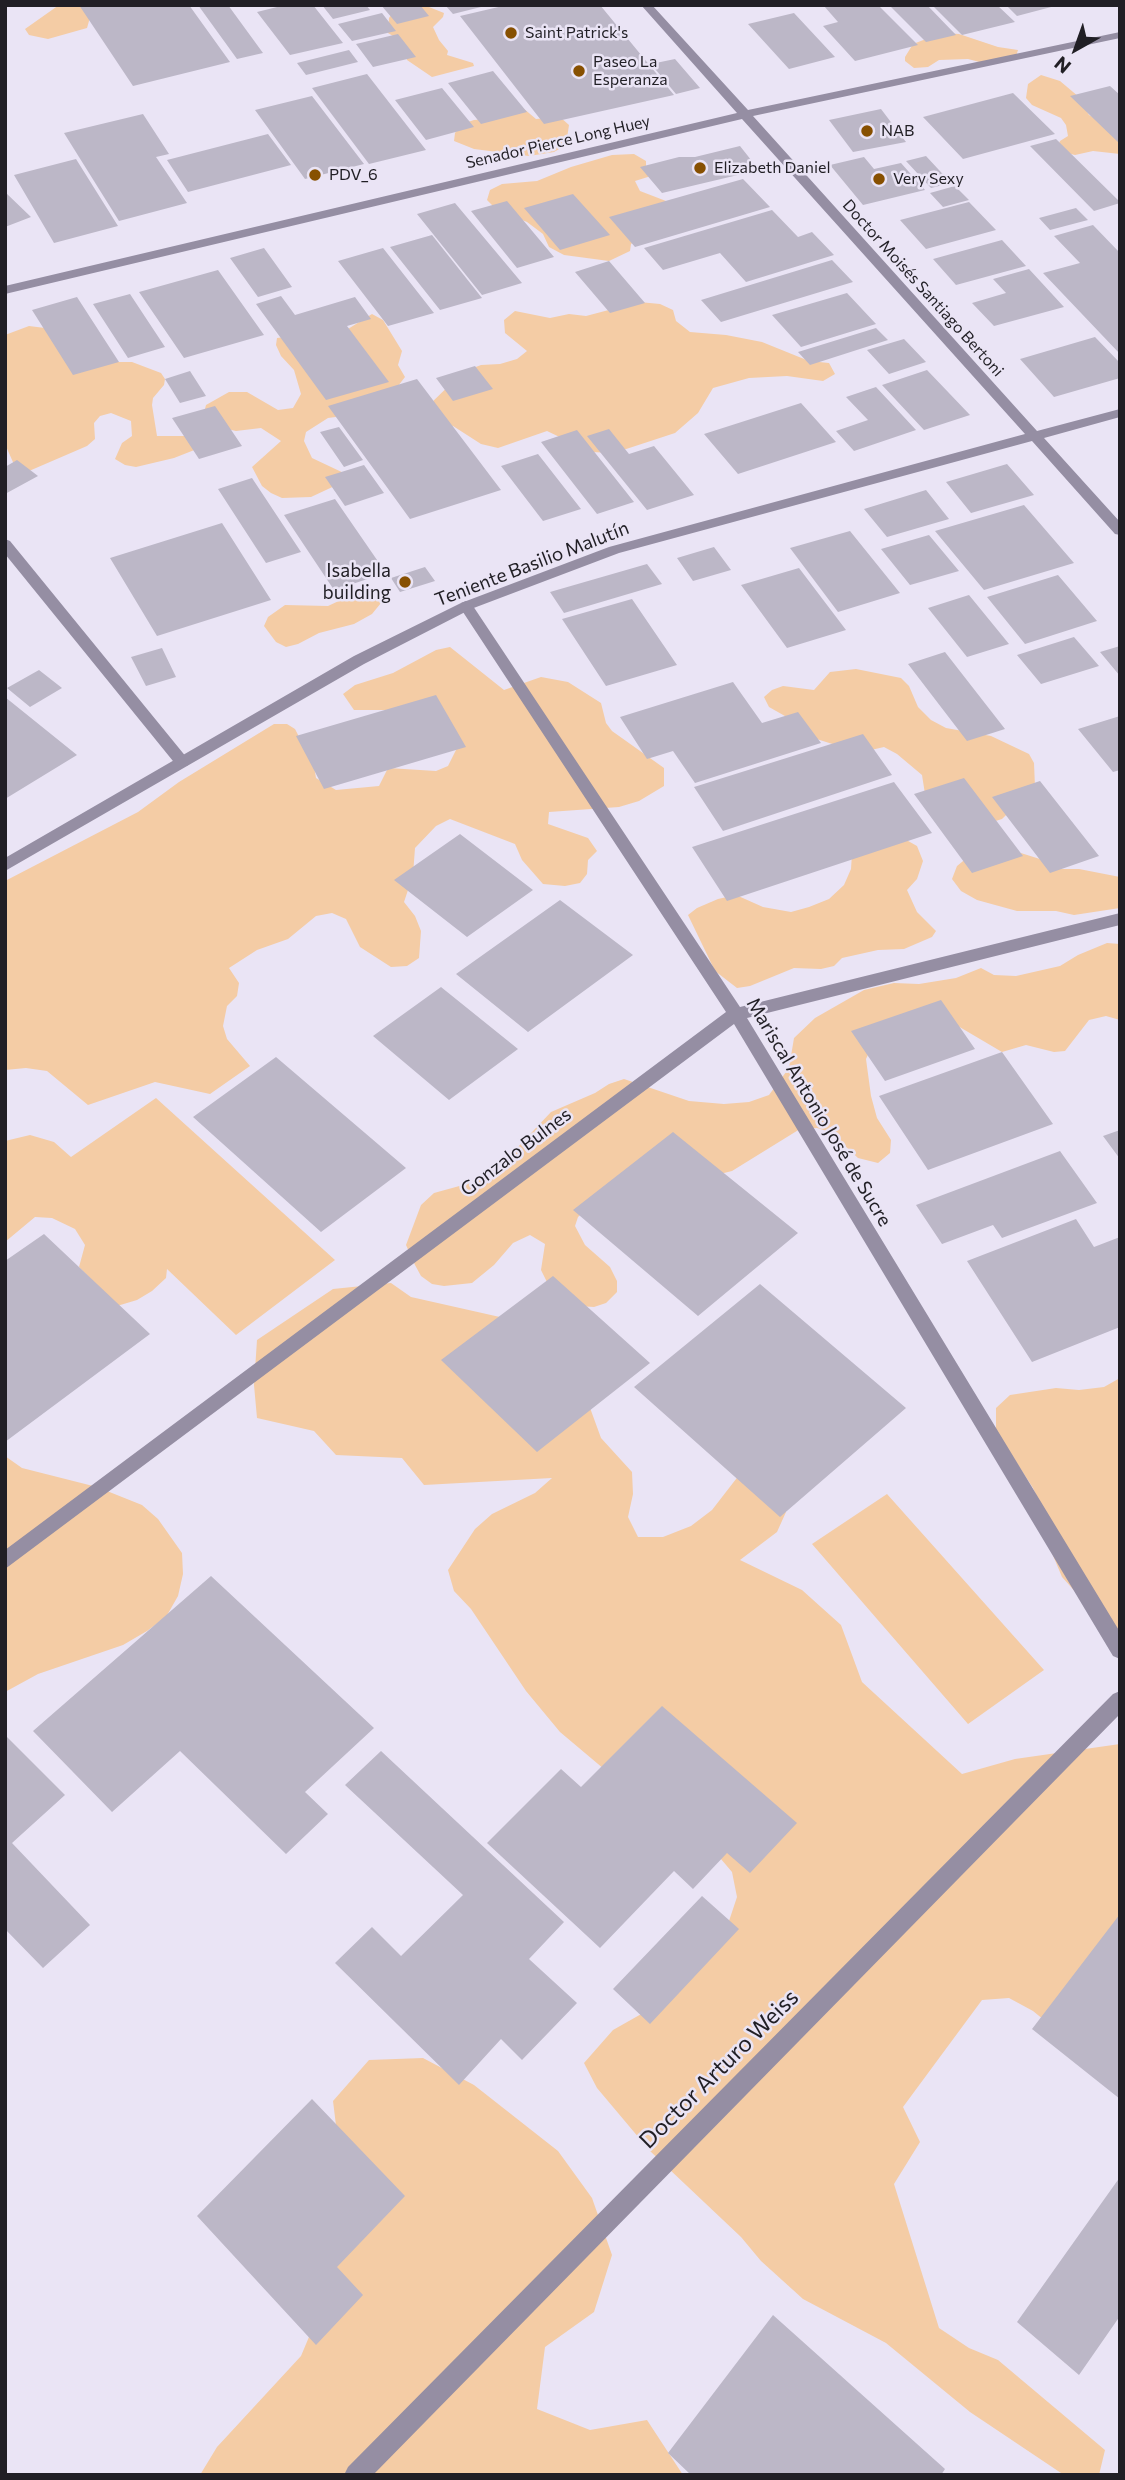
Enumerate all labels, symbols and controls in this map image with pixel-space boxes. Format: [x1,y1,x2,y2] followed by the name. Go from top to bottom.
[1041,14,1111,84] north arrow
[525,23,628,43] place label: Saint Patrick's
[503,25,519,41] marker: Saint Patrick's
[593,52,668,90] place label: Paseo La Esperanza
[1049,52,1075,79] text: N
[571,63,587,79] marker: Paseo La Esperanza
[464,111,652,173] street label: Senador Pierce Long Huey
[881,121,914,141] place label: NAB
[859,123,875,139] marker: NAB
[714,158,831,178] place label: Elizabeth Daniel
[692,160,708,176] marker: Elizabeth Daniel
[329,165,378,185] place label: PDV_6
[307,167,323,183] marker: PDV_6
[893,169,964,189] place label: Very Sexy
[871,171,887,187] marker: Very Sexy
[838,196,1008,380] street label: Doctor Moisés Santiago Bertoni
[432,516,632,612] street label: Teniente Basilio Malutín
[322,560,391,604] place label: Isabella building
[397,574,413,590] marker: Isabella building
[742,994,896,1230] street label: Mariscal Antonio José de Sucre
[456,1103,576,1201] street label: Gonzalo Bulnes
[634,1984,804,2154] street label: Doctor Arturo Weiss

